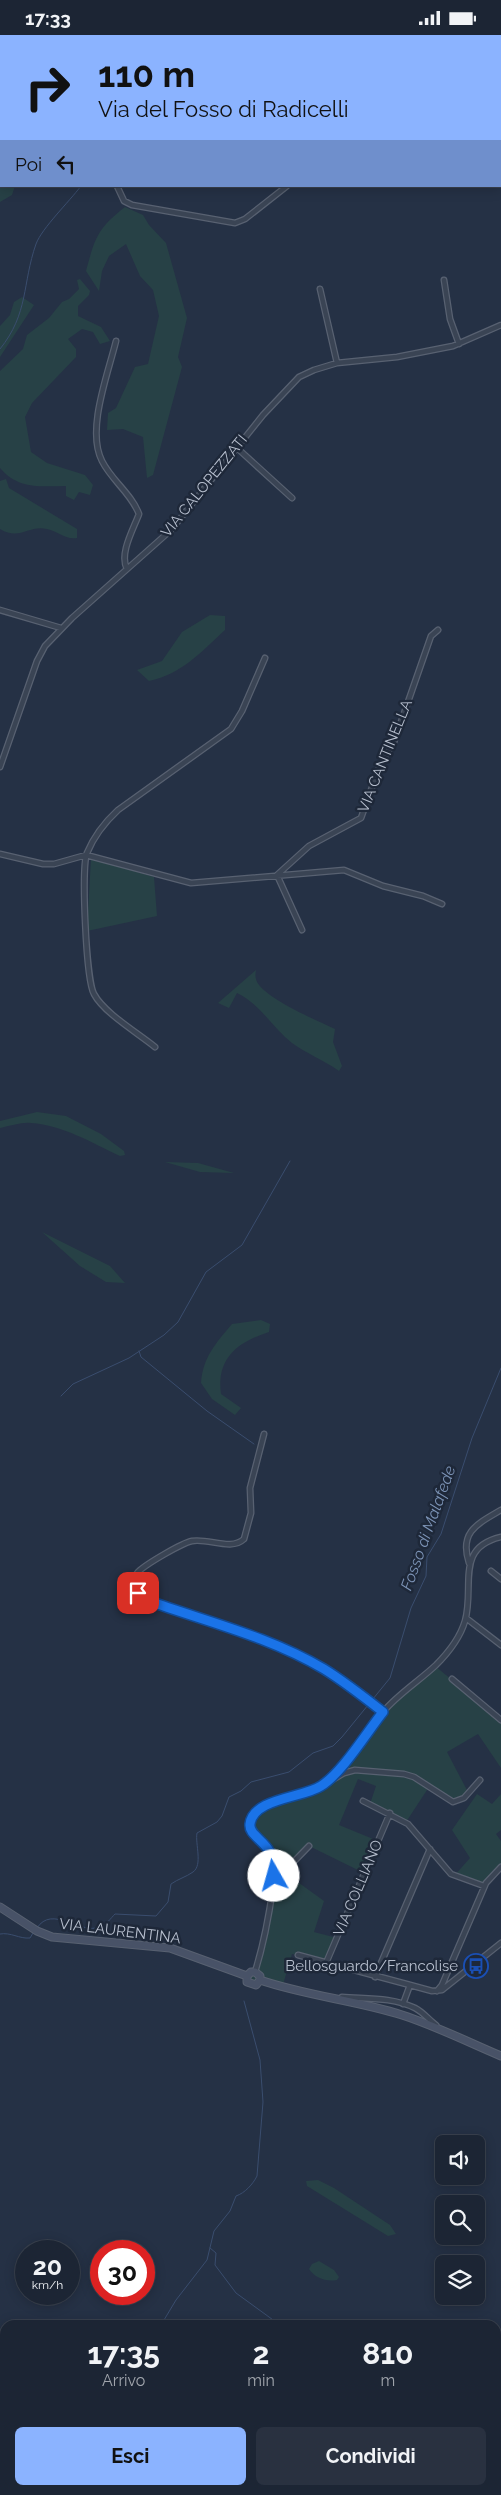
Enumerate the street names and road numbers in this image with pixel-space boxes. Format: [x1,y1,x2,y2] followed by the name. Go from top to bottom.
[157,431,251,541] street label: VIA CALOPEZZATI
[354,697,416,815] street label: VIA CANTINELLA
[330,1837,386,1939] street label: VIA COLLIANO
[58,1915,182,1947] street label: VIA LAURENTINA

